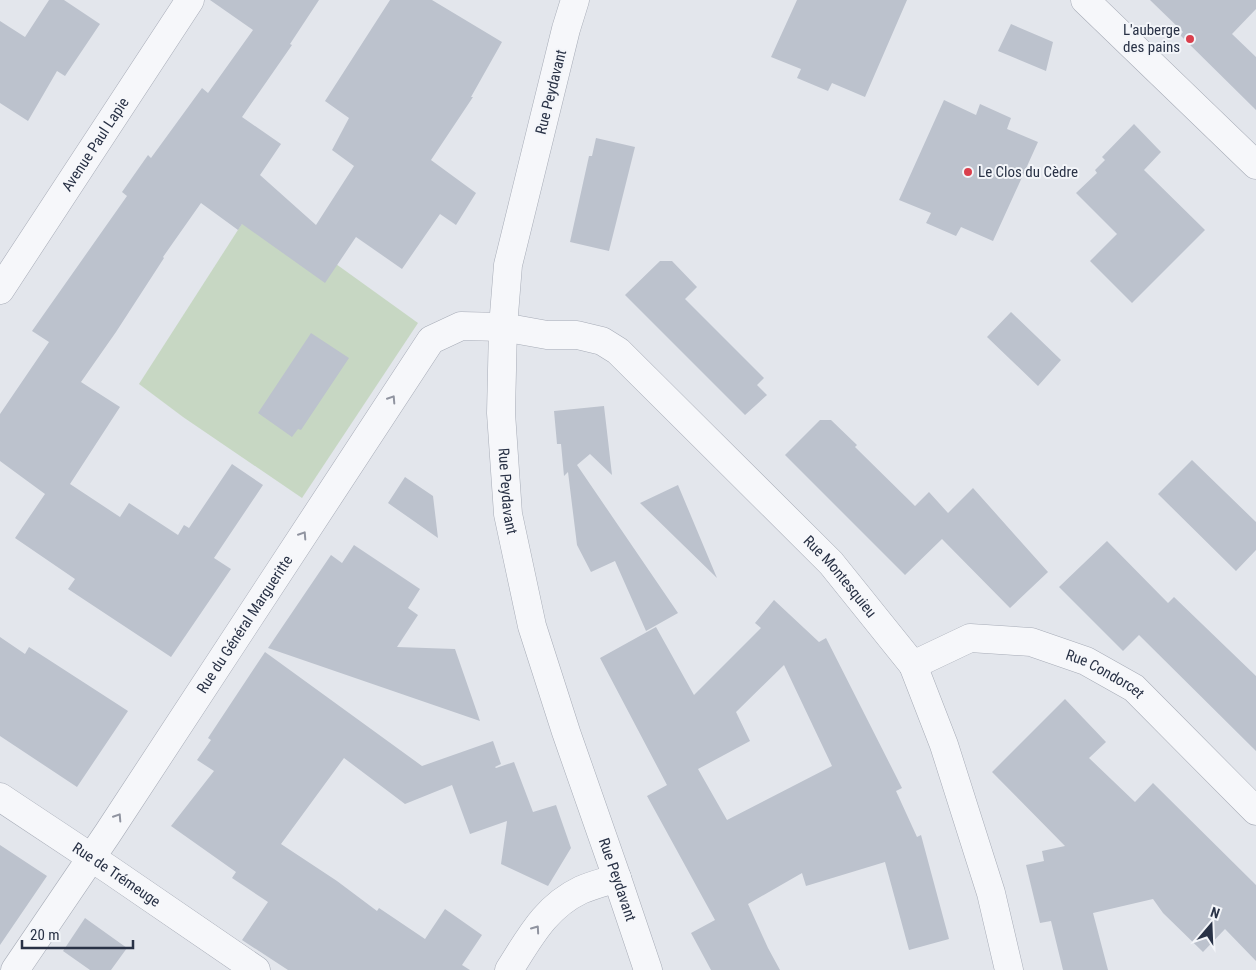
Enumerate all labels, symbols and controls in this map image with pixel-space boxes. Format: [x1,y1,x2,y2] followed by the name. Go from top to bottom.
[1123,21,1180,56] place label: L'auberge des pains
[1184,33,1196,45] marker: L'auberge des pains
[532,48,570,136] street label: Rue Peydavant
[58,94,133,195] street label: Avenue Paul Lapie
[978,163,1078,181] place label: Le Clos du Cèdre
[962,166,974,178] marker: Le Clos du Cèdre
[386,396,396,405] one-way arrow
[494,447,521,536] street label: Rue Peydavant
[297,531,306,541] one-way arrow
[800,532,880,621] street label: Rue Montesquieu
[193,552,296,697] street label: Rue du Général Margueritte
[1063,646,1148,702] street label: Rue Condorcet
[112,813,121,823] one-way arrow
[595,836,640,924] street label: Rue Peydavant
[69,839,164,911] street label: Rue de Trémeuge
[1186,900,1236,950] north arrow
[1209,904,1222,922] text: N
[22,918,134,950] scale bar
[530,925,539,935] one-way arrow
[30,926,60,944] text: 20 m

